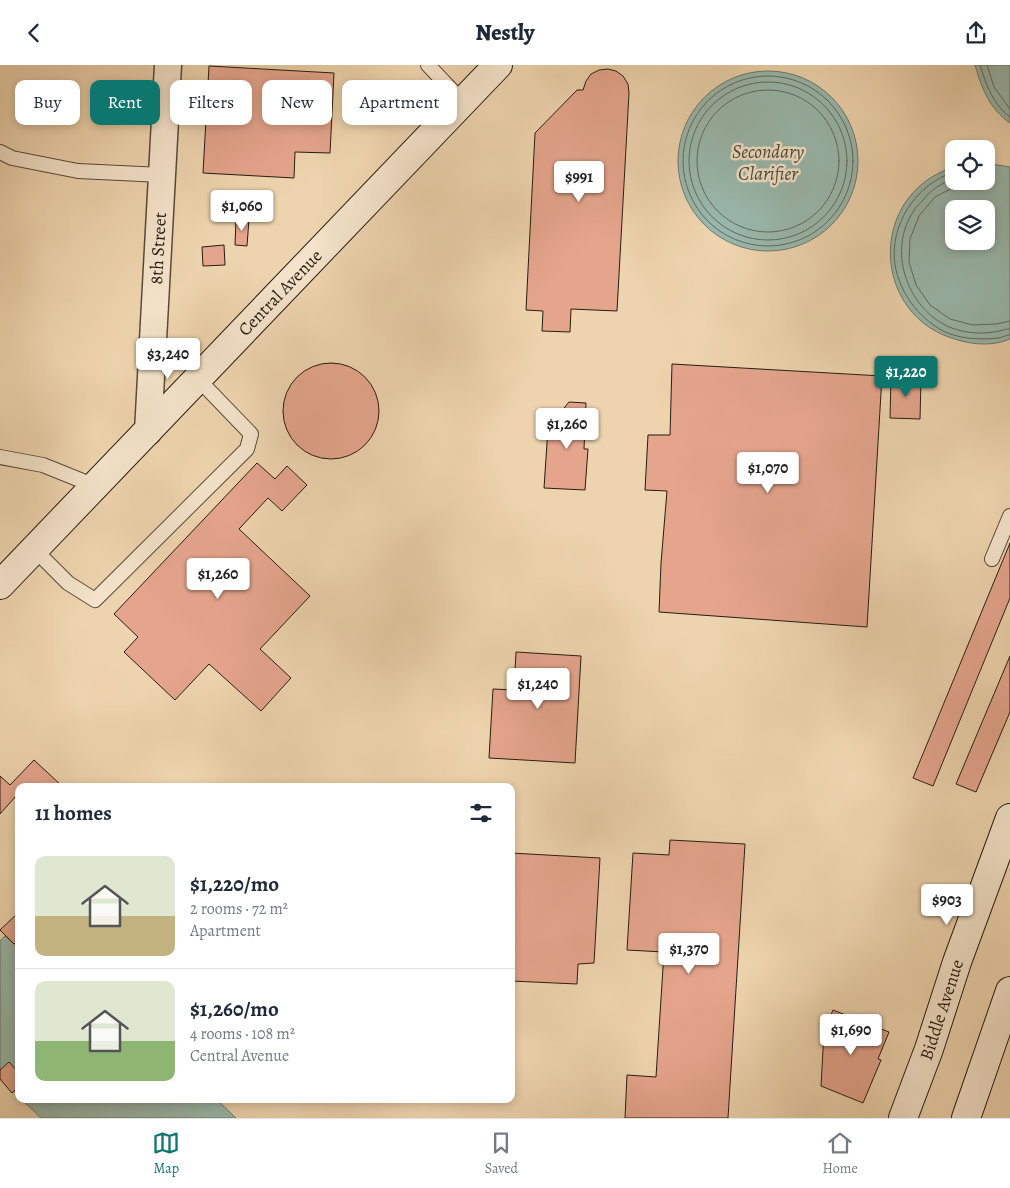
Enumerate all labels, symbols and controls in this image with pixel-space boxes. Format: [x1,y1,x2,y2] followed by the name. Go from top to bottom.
[476,18,534,48] text: Nestly
[20,19,48,47] icon: back
[962,19,990,47] icon: share
[15,80,80,125] chip: Buy
[90,80,160,125] chip: Rent
[170,80,252,125] chip: Filters
[262,80,332,125] chip: New
[342,80,457,125] chip: Apartment
[732,139,805,187] water label: Secondary Clarifier
[945,140,995,250] map controls
[945,140,995,190] button: locate
[549,161,609,203] pin: $991
[565,166,593,188] text: $991
[201,189,283,232] pin: $1,060
[221,195,263,217] text: $1,060
[945,200,995,250] button: layers
[144,212,172,285] street label: 8th Street
[233,244,327,341] street label: Central Avenue
[127,337,209,380] pin: $3,240
[147,343,189,365] text: $3,240
[865,355,947,398] pin: $1,220
[886,361,927,383] text: $1,220
[526,407,608,450] pin: $1,260
[547,413,587,435] text: $1,260
[727,451,809,494] pin: $1,070
[748,457,788,479] text: $1,070
[177,557,259,600] pin: $1,260
[198,563,238,585] text: $1,260
[497,667,579,710] pin: $1,240
[518,673,558,695] text: $1,240
[35,799,112,827] text: 11 homes
[467,799,495,827] icon: filters
[190,870,279,898] text: $1,220/mo
[75,876,135,936] icon: home
[917,883,977,926] pin: $903
[932,889,962,911] text: $903
[190,898,288,920] text: 2 rooms · 72 m²
[190,920,261,942] text: Apartment
[648,933,730,975] pin: $1,370
[669,938,709,960] text: $1,370
[914,956,969,1064] street label: Biddle Avenue
[190,995,279,1023] text: $1,260/mo
[75,1001,135,1061] icon: home
[810,1013,892,1056] pin: $1,690
[831,1019,871,1041] text: $1,690
[190,1023,295,1045] text: 4 rooms · 108 m²
[190,1045,289,1067] text: Central Avenue
[152,1129,180,1178] tab: Map
[485,1129,518,1178] tab: Saved
[823,1129,858,1178] tab: Home

